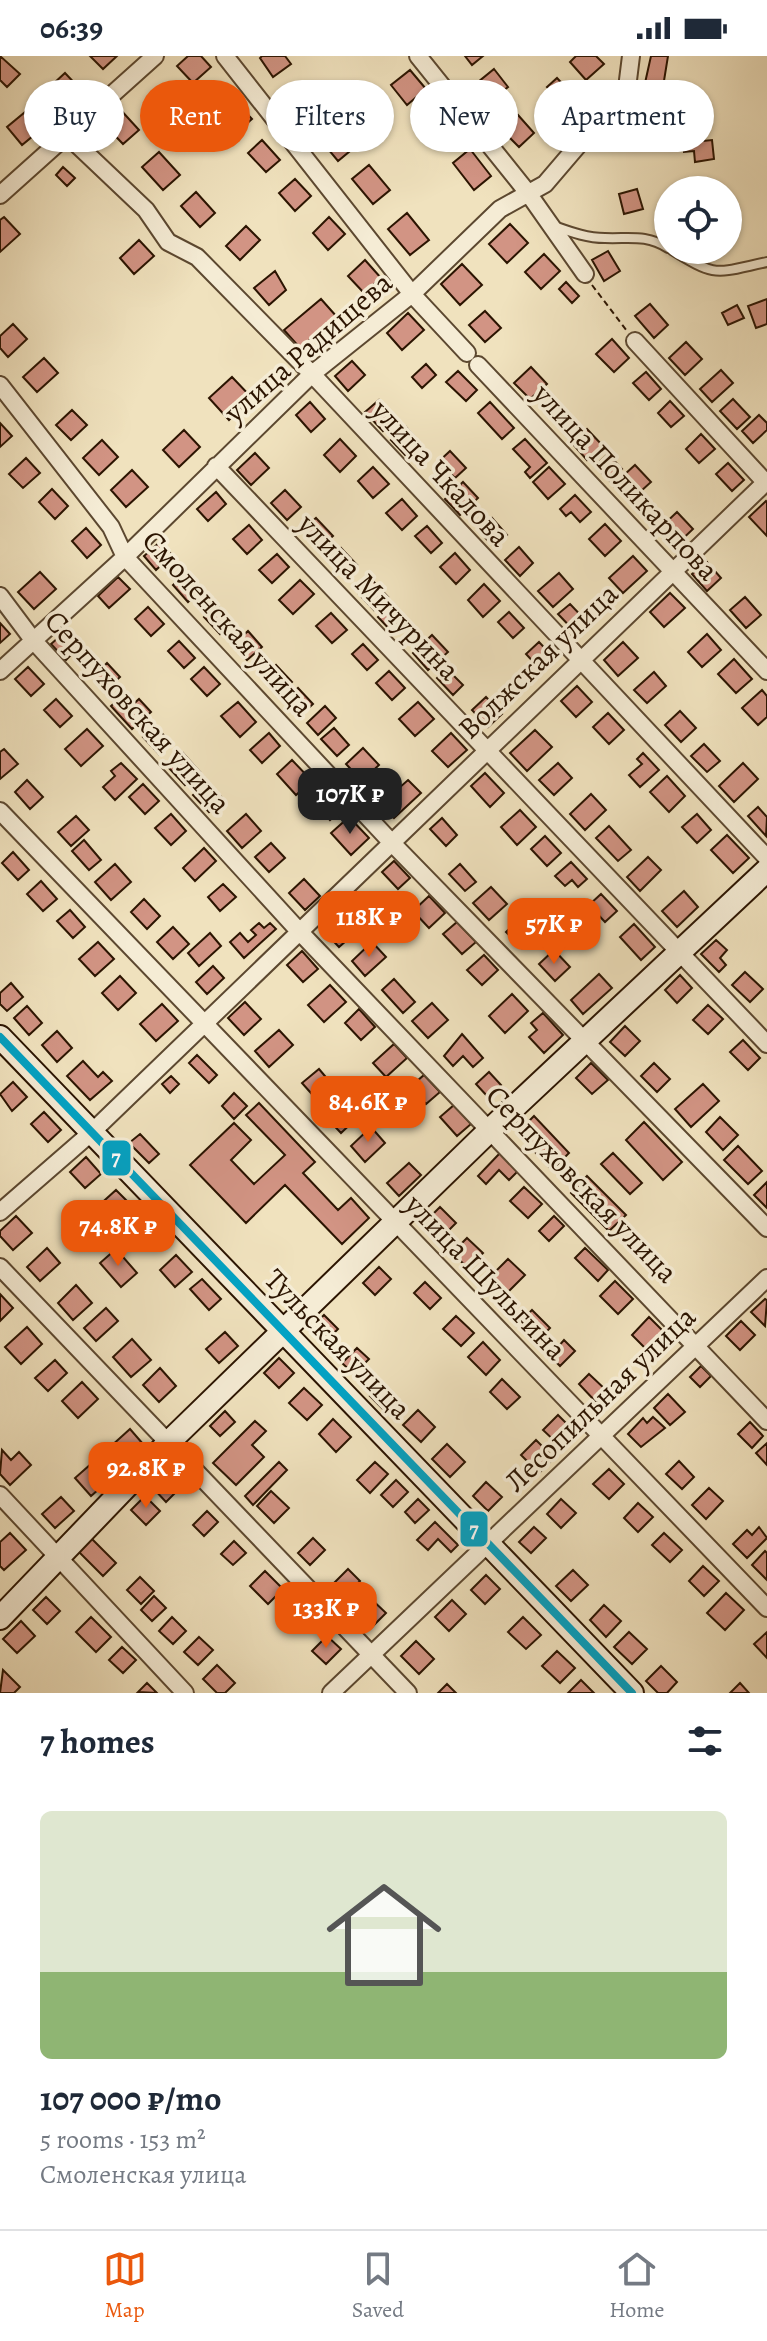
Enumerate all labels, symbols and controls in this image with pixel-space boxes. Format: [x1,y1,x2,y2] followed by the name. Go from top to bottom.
[40,8,103,48] text: 06:39
[24,80,124,152] chip: Buy
[140,80,250,152] chip: Rent
[266,80,394,152] chip: Filters
[410,80,518,152] chip: New
[534,80,714,152] chip: Apartment
[654,176,742,264] map controls
[654,176,742,264] button: locate
[214,263,401,432] street label: улица Радищева
[523,374,728,589] street label: улица Поликарпова
[362,390,520,555] street label: улица Чкалова
[288,504,469,689] street label: улица Мичурина
[133,521,323,725] street label: Смоленская улица
[449,574,627,748] street label: Волжская улица
[36,602,240,822] street label: Серпуховская улица
[285,768,415,836] pin: 107K ₽
[316,776,384,811] text: 107K ₽
[304,891,434,959] pin: 118K ₽
[498,898,610,966] pin: 57K ₽
[336,899,402,934] text: 118K ₽
[525,906,583,941] text: 57K ₽
[294,1076,442,1144] pin: 84.6K ₽
[477,1076,687,1292] street label: Серпуховская улица
[329,1084,407,1119] text: 84.6K ₽
[101,1139,132,1177] line badge: 7
[111,1143,121,1173] text: 7
[396,1184,576,1369] street label: улица Шульгина
[44,1200,192,1268] pin: 74.8K ₽
[79,1208,157,1243] text: 74.8K ₽
[256,1260,420,1428] street label: Тульская улица
[496,1297,704,1501] street label: Лесопильная улица
[72,1442,220,1510] pin: 92.8K ₽
[106,1450,186,1485] text: 92.8K ₽
[459,1510,489,1548] line badge: 7
[469,1515,479,1545] text: 7
[261,1582,391,1650] pin: 133K ₽
[293,1590,359,1625] text: 133K ₽
[40,1718,155,1765] text: 7 homes
[683,1719,727,1763] icon: filters
[312,1863,456,2007] icon: home
[40,2075,221,2122] text: 107 000 ₽/mo
[40,2122,206,2157] text: 5 rooms · 153 m²
[40,2157,247,2192] text: Смоленская улица
[103,2247,147,2325] tab: Map
[352,2247,404,2325] tab: Saved
[609,2247,664,2325] tab: Home

